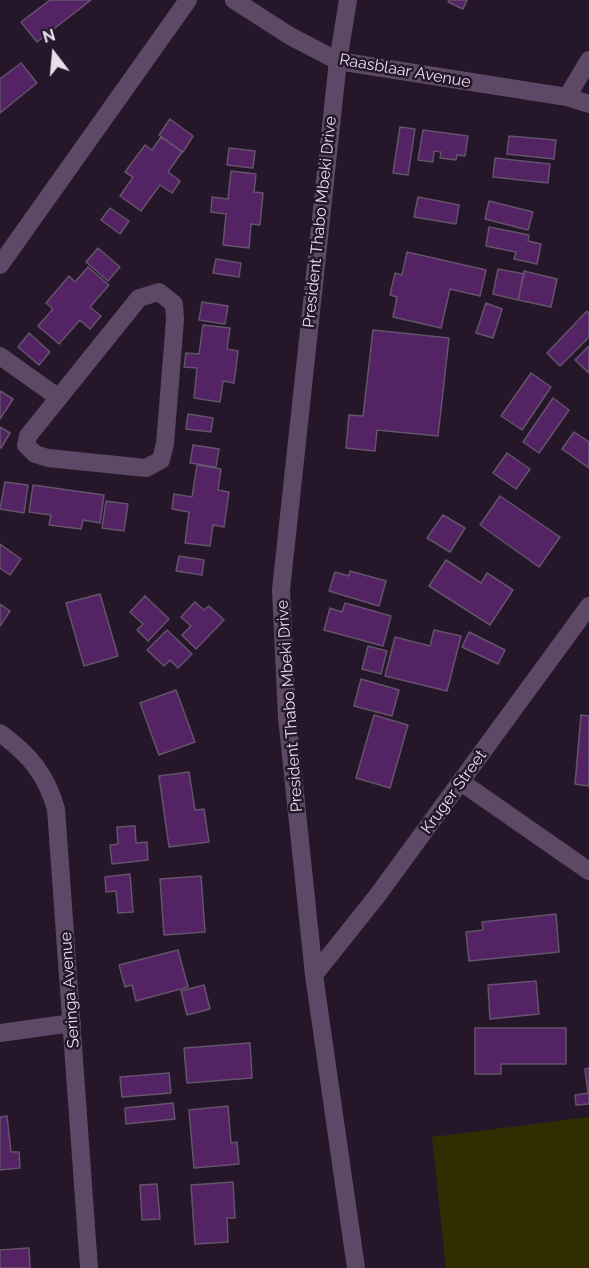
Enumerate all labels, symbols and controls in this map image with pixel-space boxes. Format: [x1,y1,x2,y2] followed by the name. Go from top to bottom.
[24,24,84,84] north arrow
[40,25,57,47] text: N
[338,50,472,92] street label: Raasblaar Avenue
[299,115,341,329] street label: President Thabo Mbeki Drive
[273,599,307,813] street label: President Thabo Mbeki Drive
[417,746,491,838] street label: Kruger Street
[56,931,84,1049] street label: Seringa Avenue

